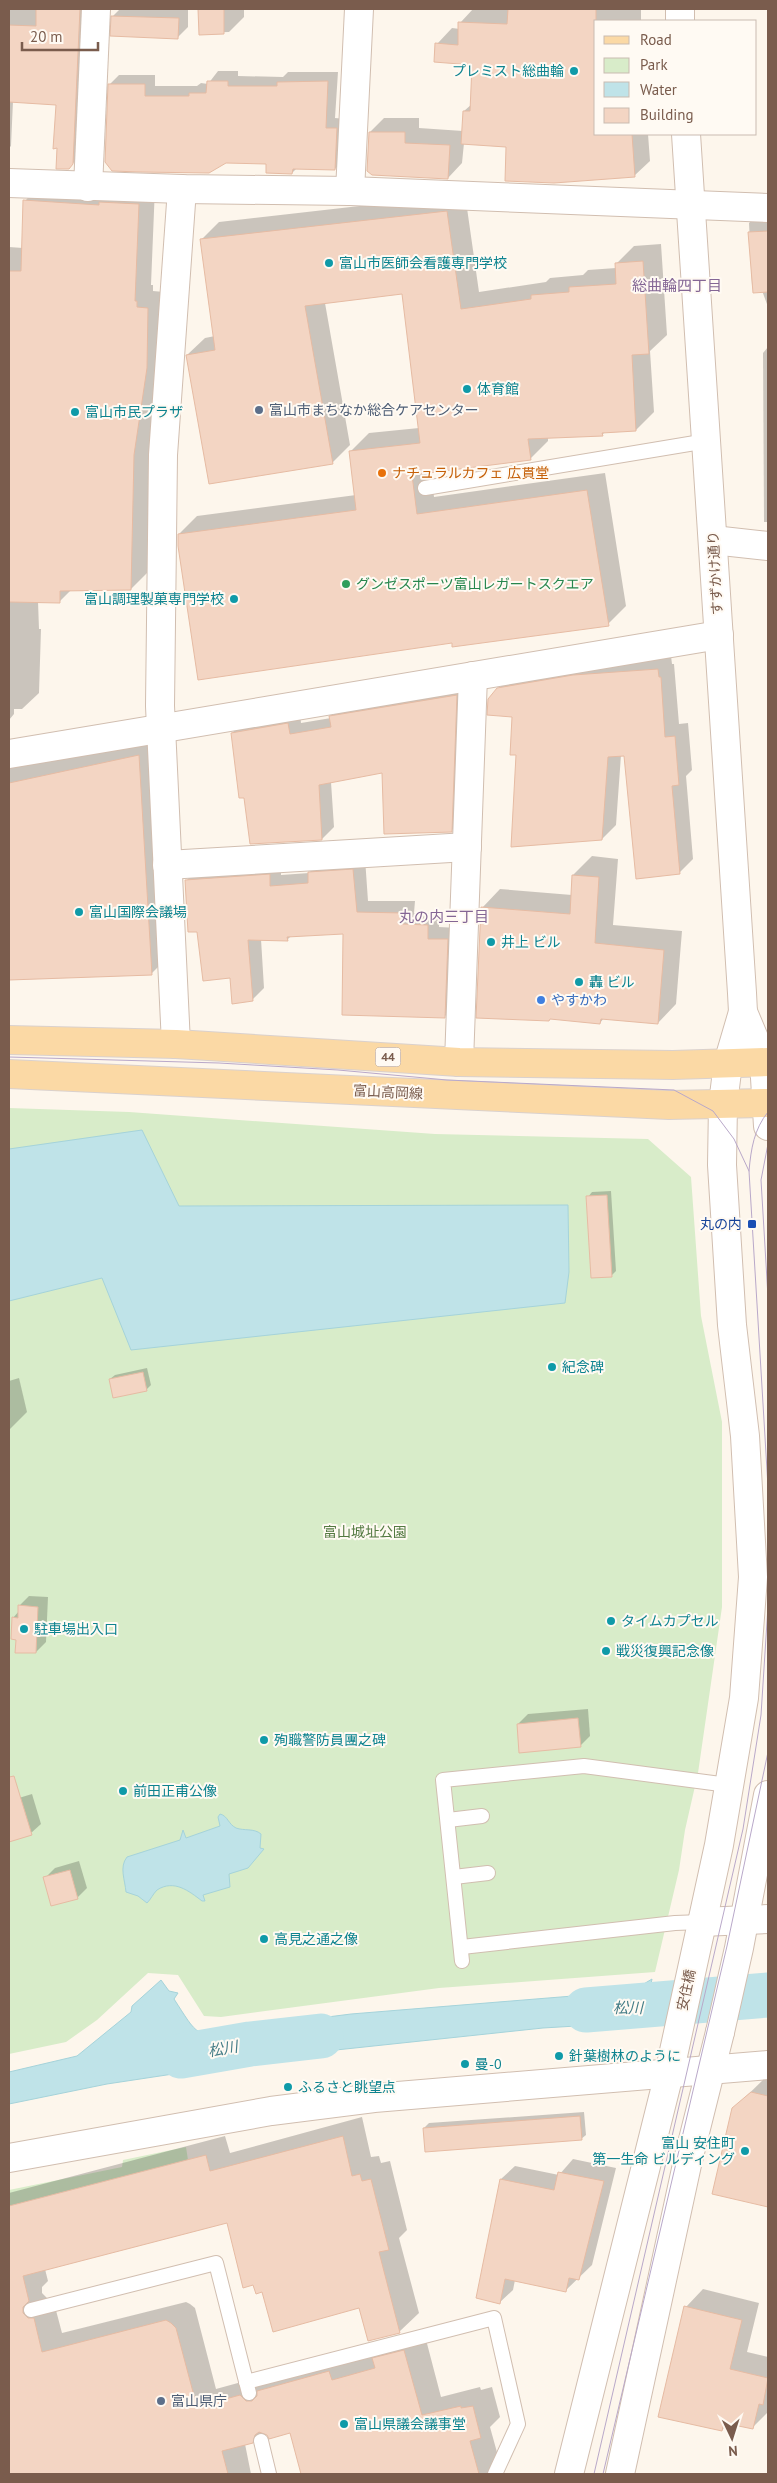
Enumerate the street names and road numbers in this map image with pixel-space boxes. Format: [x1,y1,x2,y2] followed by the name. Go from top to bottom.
[704,531,726,615] street label: すずかけ通り
[376,1048,400,1066] road number: 44
[353,1081,423,1103] street label: 富山高岡線
[673,1968,699,2012] street label: 安住橋

